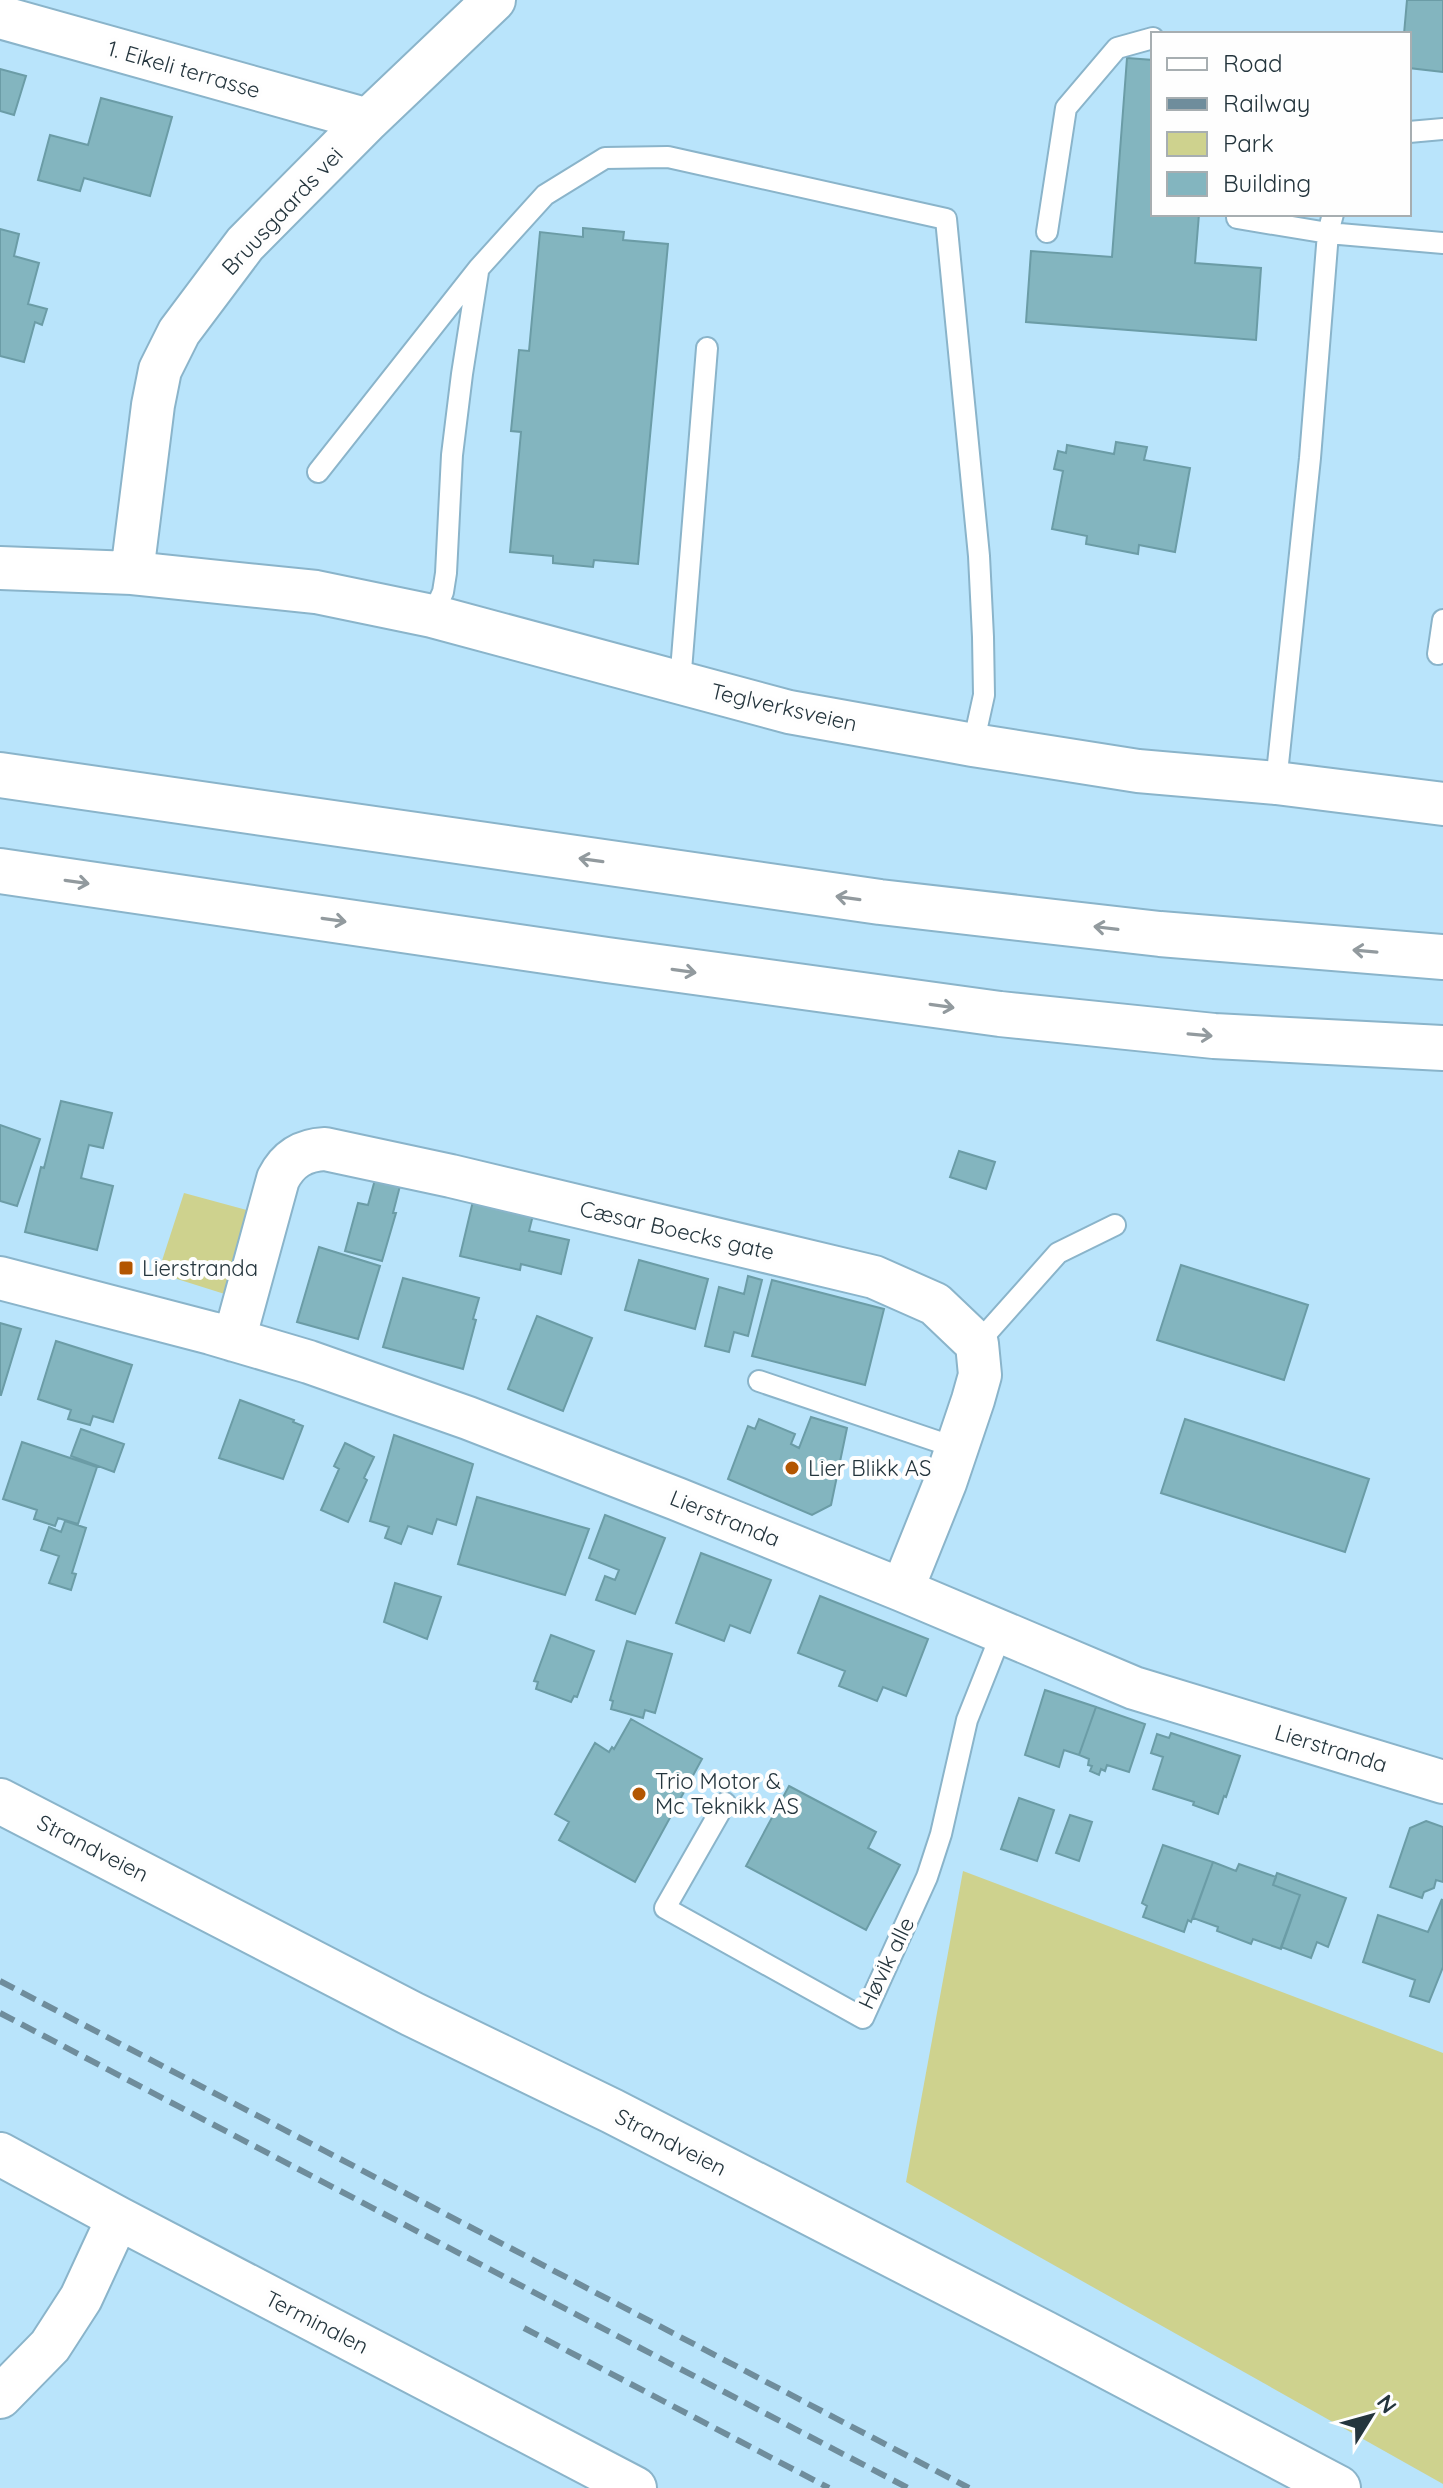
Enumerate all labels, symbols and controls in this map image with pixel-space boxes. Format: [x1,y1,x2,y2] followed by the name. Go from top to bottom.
[1151,32,1411,216] legend
[104,34,264,104] street label: 1. Eikeli terrasse
[1223,48,1283,78] text: Road
[1223,88,1310,118] text: Railway
[1223,128,1274,158] text: Park
[216,141,348,281] street label: Bruusgaards vei
[1223,168,1311,198] text: Building
[708,677,860,737] street label: Teglverksveien
[579,852,604,867] one-way arrow
[64,875,89,890] one-way arrow
[836,890,861,905] one-way arrow
[321,913,347,928] one-way arrow
[1093,921,1120,936] one-way arrow
[1352,943,1379,958] one-way arrow
[671,964,696,979] one-way arrow
[929,999,954,1014] one-way arrow
[1186,1028,1213,1043] one-way arrow
[577,1194,777,1266] street label: Cæsar Boecks gate
[142,1254,258,1282] place label: Lierstranda
[117,1259,135,1277] marker: Lierstranda
[808,1454,931,1482] place label: Lier Blikk AS
[783,1459,801,1477] marker: Lier Blikk AS
[666,1483,784,1553] street label: Lierstranda
[1271,1718,1391,1778] street label: Lierstranda
[655,1767,799,1820] place label: Trio Motor & Mc Teknikk AS
[630,1785,648,1803] marker: Trio Motor & Mc Teknikk AS
[33,1808,153,1888] street label: Strandveien
[852,1912,920,2014] street label: Høvik alle
[611,2102,731,2182] street label: Strandveien
[261,2284,373,2360] street label: Terminalen
[1331,2376,1411,2456] north arrow
[1371,2389,1403,2419] text: N

